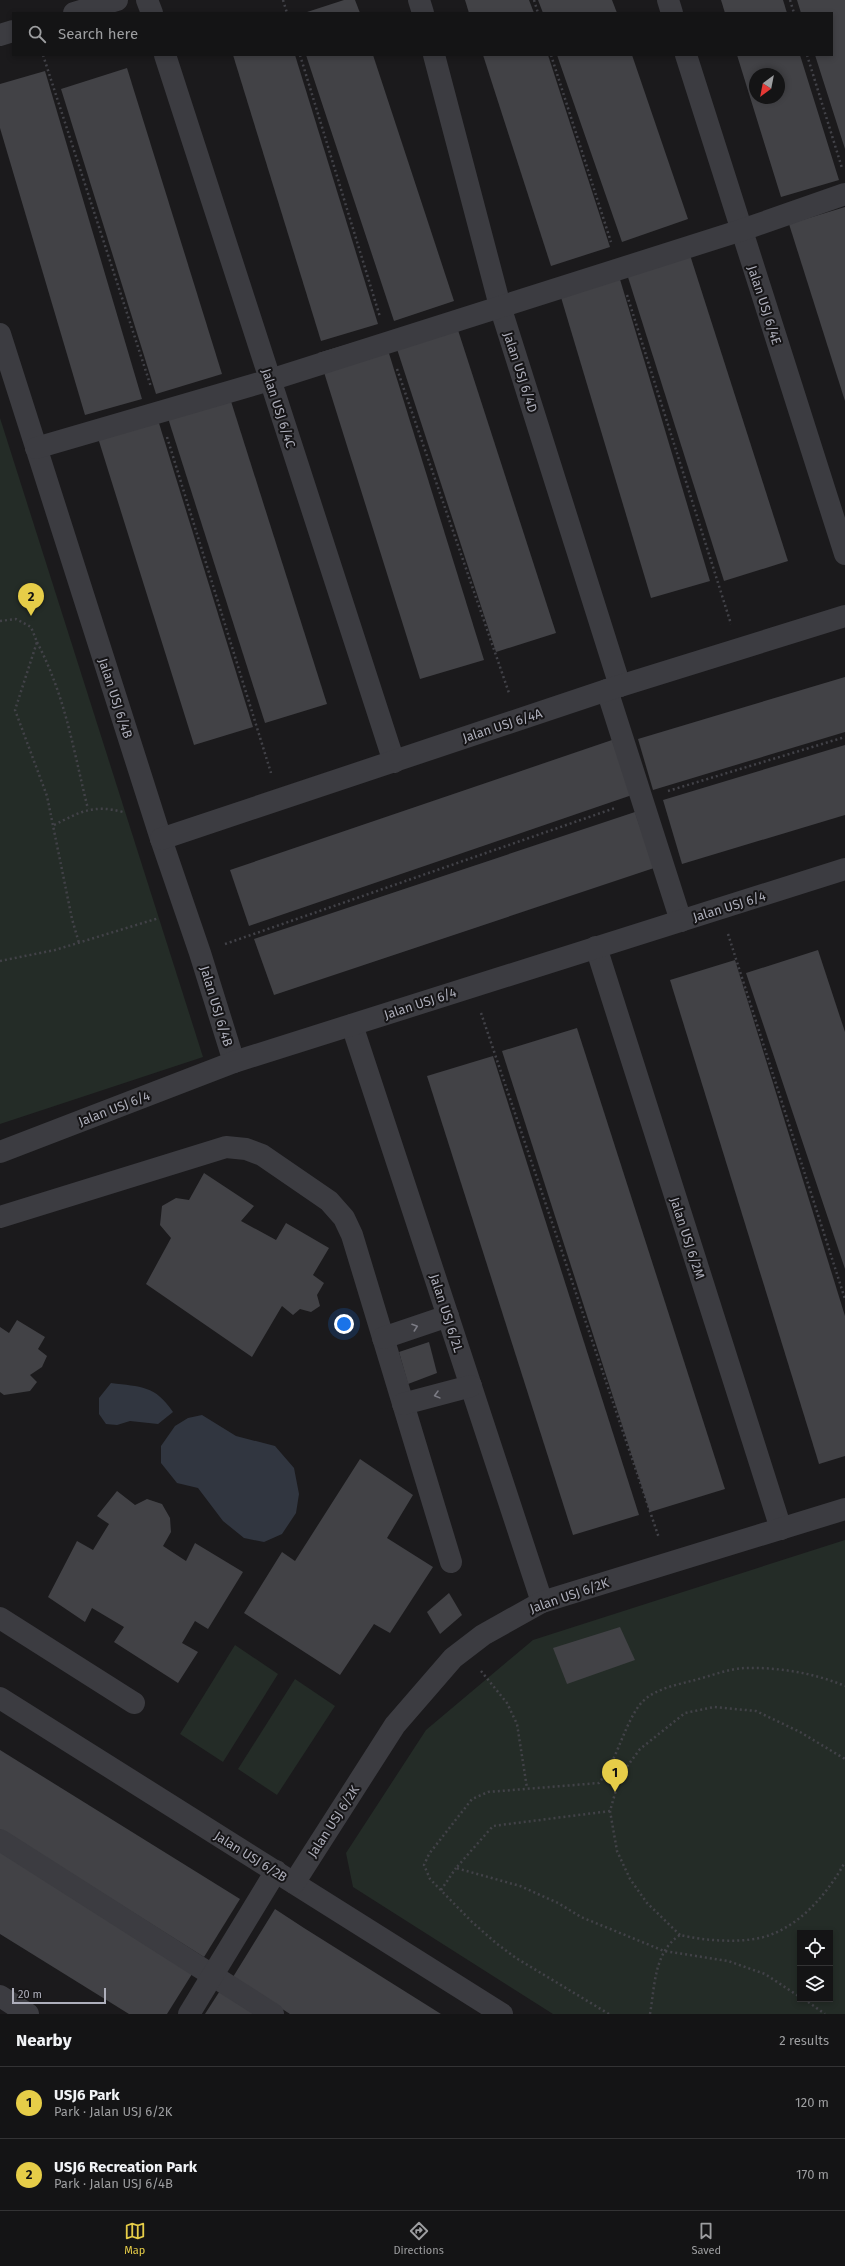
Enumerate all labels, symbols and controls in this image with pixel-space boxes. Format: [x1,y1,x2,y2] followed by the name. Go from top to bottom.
[12,12,833,56] search box
[26,23,48,45] icon: search
[58,25,138,43] text: Search here
[749,68,785,104] north arrow
[745,264,784,347] street label: Jalan USJ 6/4E
[500,330,541,414] street label: Jalan USJ 6/4D
[259,366,299,450] street label: Jalan USJ 6/4C
[18,583,44,616] pin: 2
[96,656,136,740] street label: Jalan USJ 6/4B
[460,705,544,745] street label: Jalan USJ 6/4A
[691,888,767,925] street label: Jalan USJ 6/4
[197,964,236,1048] street label: Jalan USJ 6/4B
[382,985,458,1022] street label: Jalan USJ 6/4
[76,1088,152,1129] street label: Jalan USJ 6/4
[667,1195,708,1281] street label: Jalan USJ 6/2M
[427,1272,466,1355] street label: Jalan USJ 6/2L
[334,1314,354,1334] your location
[412,1324,419,1332] one-way arrow
[434,1391,440,1399] one-way arrow
[528,1575,611,1616] street label: Jalan USJ 6/2K
[602,1759,628,1792] pin: 1
[305,1782,362,1860] street label: Jalan USJ 6/2K
[212,1828,290,1885] street label: Jalan USJ 6/2B
[797,1930,833,2002] map controls
[797,1930,833,1966] button: locate
[797,1966,833,2002] button: layers
[12,1986,106,2005] scale bar
[18,1988,42,2001] text: 20 m
[16,2030,71,2051] text: Nearby
[779,2033,829,2048] text: 2 results
[54,2086,120,2104] text: USJ6 Park
[26,2095,32,2110] text: 1
[795,2095,829,2110] text: 120 m
[54,2104,172,2119] text: Park · Jalan USJ 6/2K
[54,2158,197,2176] text: USJ6 Recreation Park
[26,2167,32,2182] text: 2
[796,2167,829,2182] text: 170 m
[54,2176,173,2191] text: Park · Jalan USJ 6/4B
[124,2220,146,2257] tab: Map
[393,2220,444,2257] tab: Directions
[691,2220,721,2257] tab: Saved

